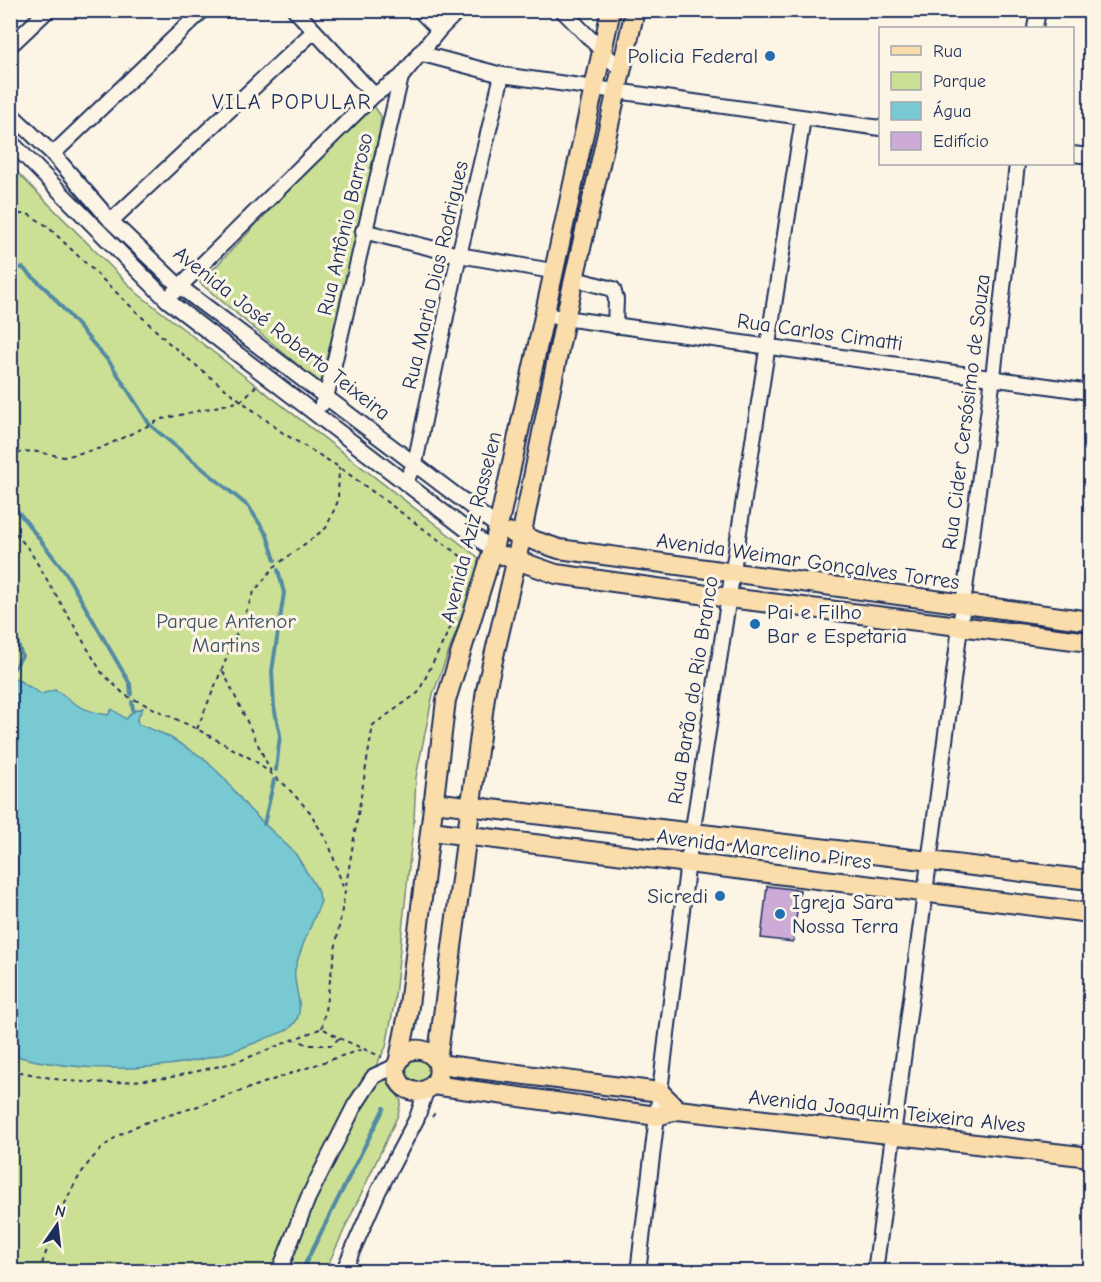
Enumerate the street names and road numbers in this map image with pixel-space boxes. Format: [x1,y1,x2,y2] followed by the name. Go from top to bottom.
[312,130,378,318] street label: Rua Antônio Barroso
[397,158,473,392] street label: Rua Maria Dias Rodrigues
[169,241,395,425] street label: Avenida José Roberto Teixeira
[937,273,995,551] street label: Rua Cider Cersósimo de Souza
[736,308,904,356] street label: Rua Carlos Cimatti
[436,429,506,625] street label: Avenida Aziz Rasselen
[655,528,961,594] street label: Avenida Weimar Gonçalves Torres
[663,574,723,806] street label: Rua Barão do Rio Branco
[655,824,873,874] street label: Avenida Marcelino Pires
[747,1085,1027,1137] street label: Avenida Joaquim Teixeira Alves

